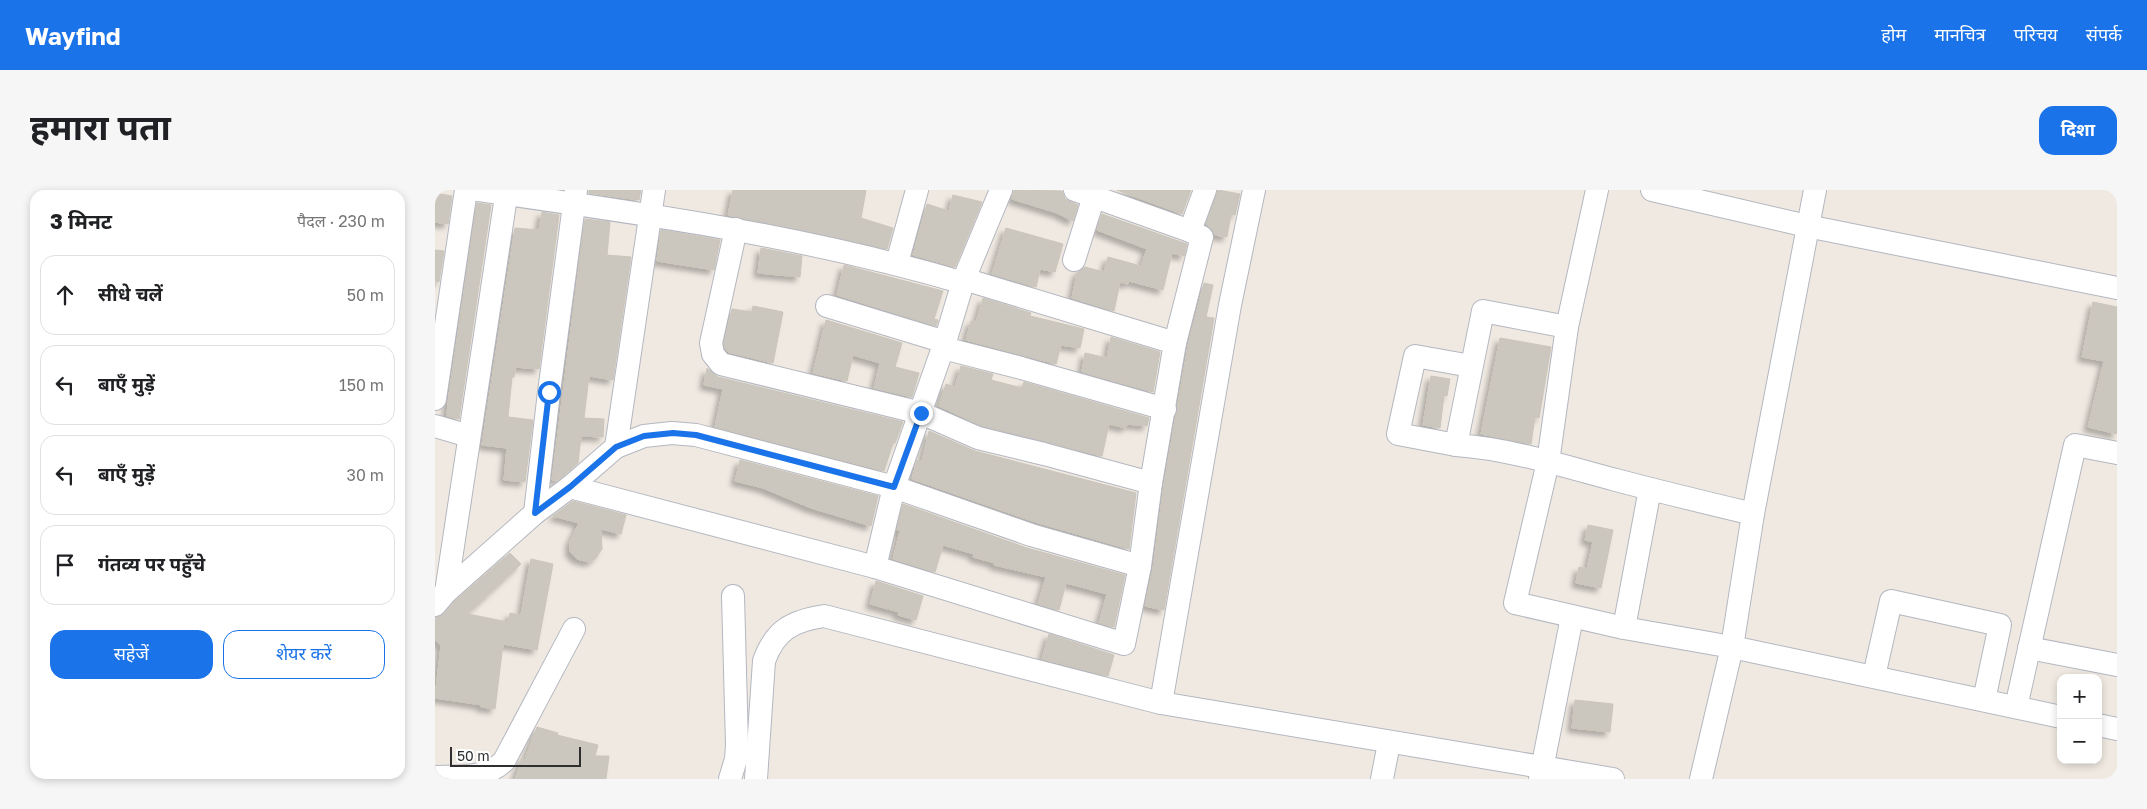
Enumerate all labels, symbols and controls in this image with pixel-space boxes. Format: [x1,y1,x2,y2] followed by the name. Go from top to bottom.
[25,21,121,50] text: Wayfind
[1881,23,1906,45] text: होम
[1934,23,1986,45] text: मानचित्र
[2014,23,2058,45] text: परिचय
[2086,23,2122,45] text: संपर्क
[30,106,171,148] text: हमारा पता
[2039,106,2117,155] button: दिशा
[50,208,112,234] text: 3 मिनट
[297,211,385,231] text: पैदल · 230 m
[51,281,79,309] icon: ahead
[98,282,163,305] text: सीधे चलें
[347,285,384,305] text: 50 m
[51,371,79,399] icon: left
[98,372,155,395] text: बाएँ मुड़ें
[339,375,384,395] text: 150 m
[538,381,561,404] route start
[910,402,933,425] route end
[51,461,79,489] icon: left
[98,462,155,485] text: बाएँ मुड़ें
[347,465,384,485] text: 30 m
[51,551,79,579] icon: arrive
[98,552,205,575] text: गंतव्य पर पहुँचे
[50,630,213,679] button: सहेजें
[223,630,385,679] button: शेयर करें
[2057,674,2102,764] map controls
[2057,674,2102,719] button: +
[2057,719,2102,764] button: −
[450,744,581,767] scale bar
[457,747,490,764] text: 50 m

